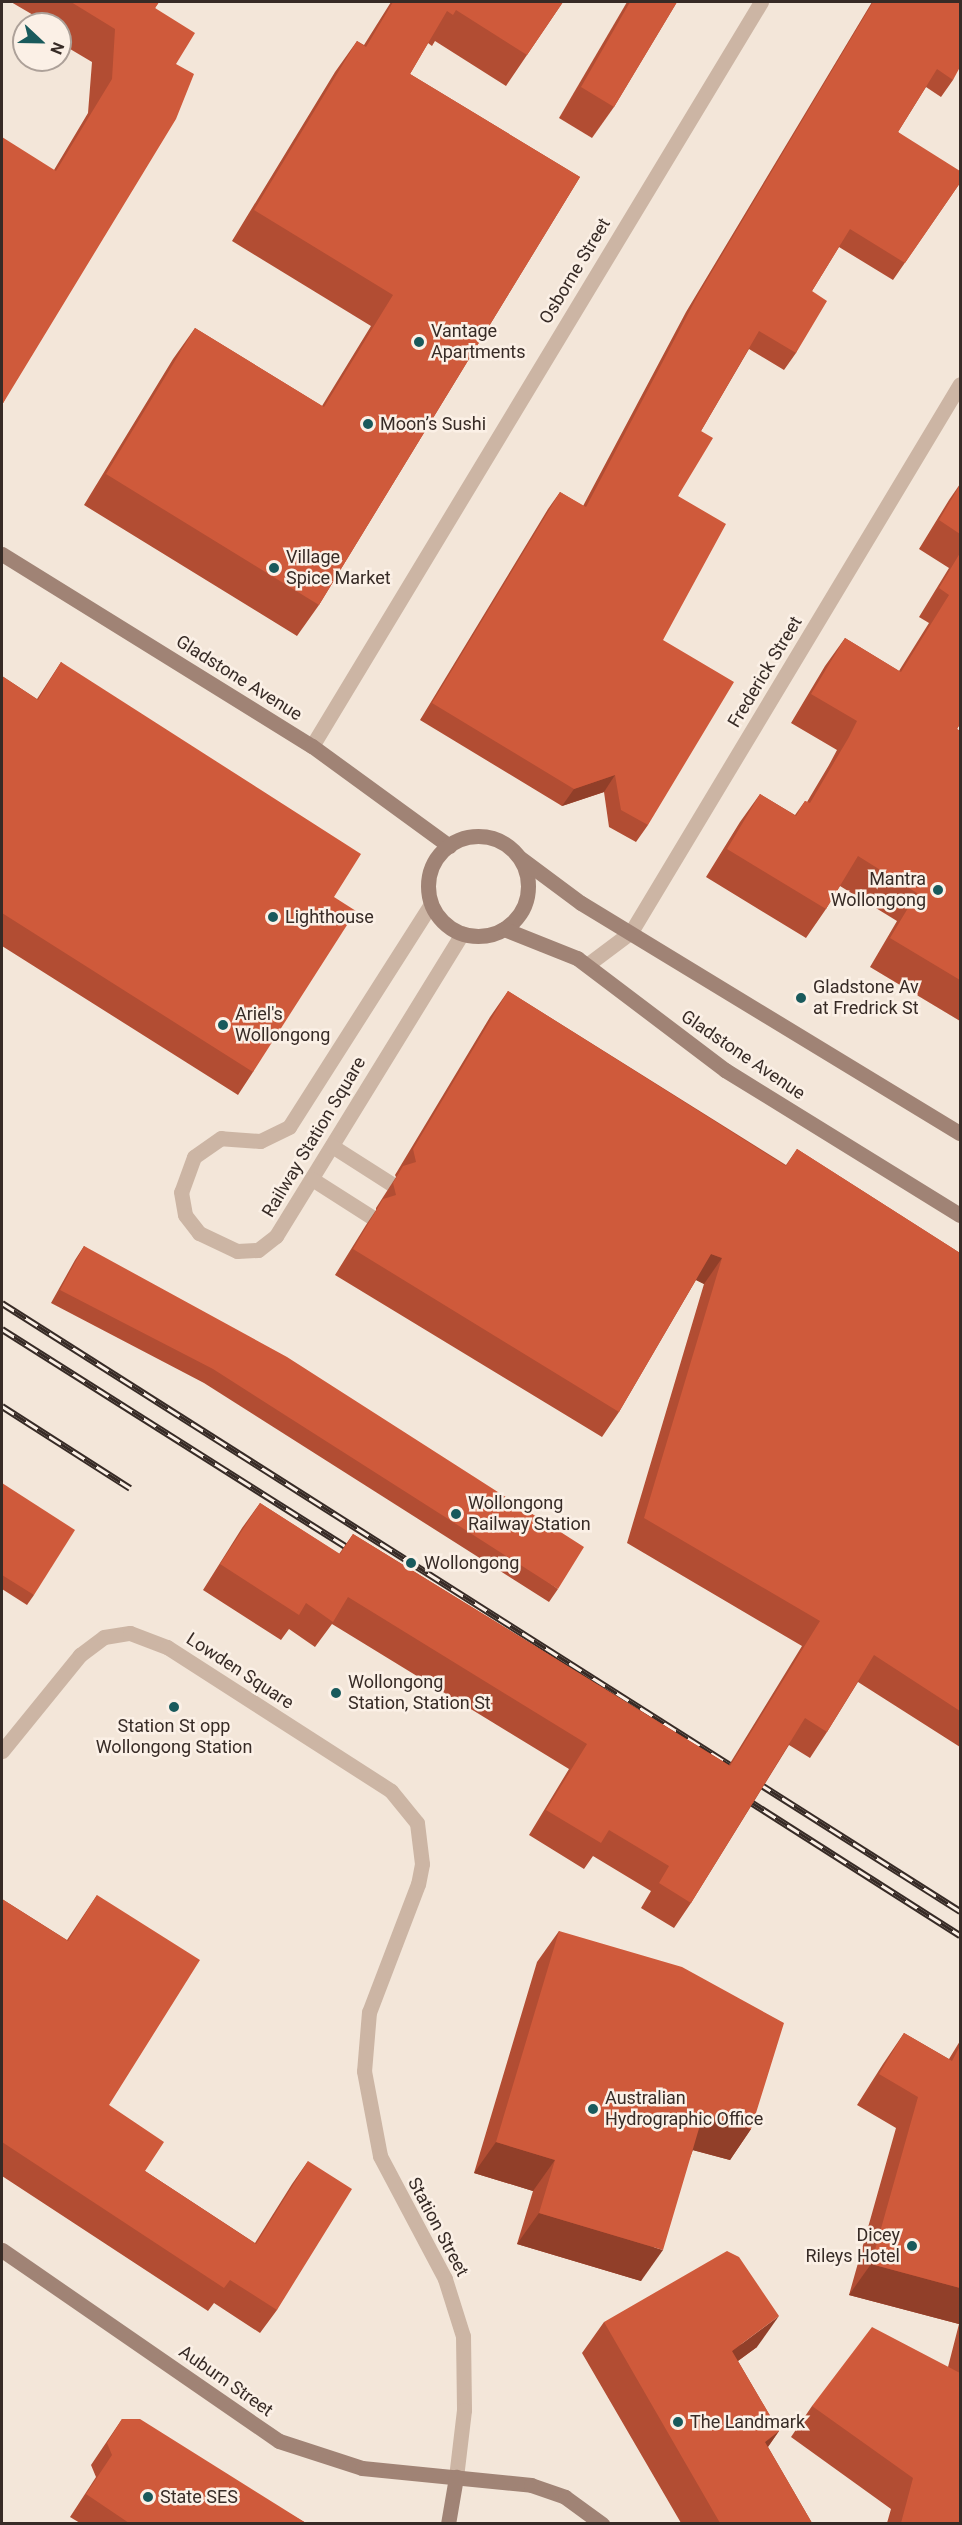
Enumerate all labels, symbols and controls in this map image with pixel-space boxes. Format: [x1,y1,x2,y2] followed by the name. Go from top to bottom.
[12,12,72,72] north arrow
[46,39,68,57] text: N
[535,214,615,328] street label: Osborne Street
[431,321,526,364] place label: Vantage Apartments
[412,335,426,349] marker: Vantage Apartments
[380,413,486,435] place label: Moon’s Sushi
[361,417,375,431] marker: Moon’s Sushi
[286,547,391,590] place label: Village Spice Market
[267,561,281,575] marker: Village Spice Market
[723,612,807,732] street label: Frederick Street
[172,631,306,725] street label: Gladstone Avenue
[831,869,926,912] place label: Mantra Wollongong
[931,883,945,897] marker: Mantra Wollongong
[285,906,374,928] place label: Lighthouse
[266,910,280,924] marker: Lighthouse
[813,977,919,1020] place label: Gladstone Av at Fredrick St
[794,991,808,1005] marker: Gladstone Av at Fredrick St
[235,1004,330,1046] place label: Ariel's Wollongong
[677,1006,809,1104] street label: Gladstone Avenue
[216,1018,230,1032] marker: Ariel's Wollongong
[258,1053,370,1221] street label: Railway Station Square
[468,1493,591,1536] place label: Wollongong Railway Station
[449,1507,463,1521] marker: Wollongong Railway Station
[424,1552,519,1574] place label: Wollongong
[402,1554,420,1572] marker: Wollongong
[182,1628,298,1714] street label: Lowden Square
[348,1672,491,1714] place label: Wollongong Station, Station St
[329,1686,343,1700] marker: Wollongong Station, Station St
[167,1700,181,1714] marker: Station St opp Wollongong Station
[96,1716,252,1758] place label: Station St opp Wollongong Station
[605,2088,763,2130] place label: Australian Hydrographic Office
[586,2102,600,2116] marker: Australian Hydrographic Office
[403,2174,473,2280] street label: Station Street
[806,2225,900,2268] place label: Dicey Rileys Hotel
[905,2239,919,2253] marker: Dicey Rileys Hotel
[175,2341,277,2421] street label: Auburn Street
[690,2411,805,2433] place label: The Landmark
[671,2415,685,2429] marker: The Landmark
[160,2486,238,2508] place label: State SES
[141,2490,155,2504] marker: State SES

